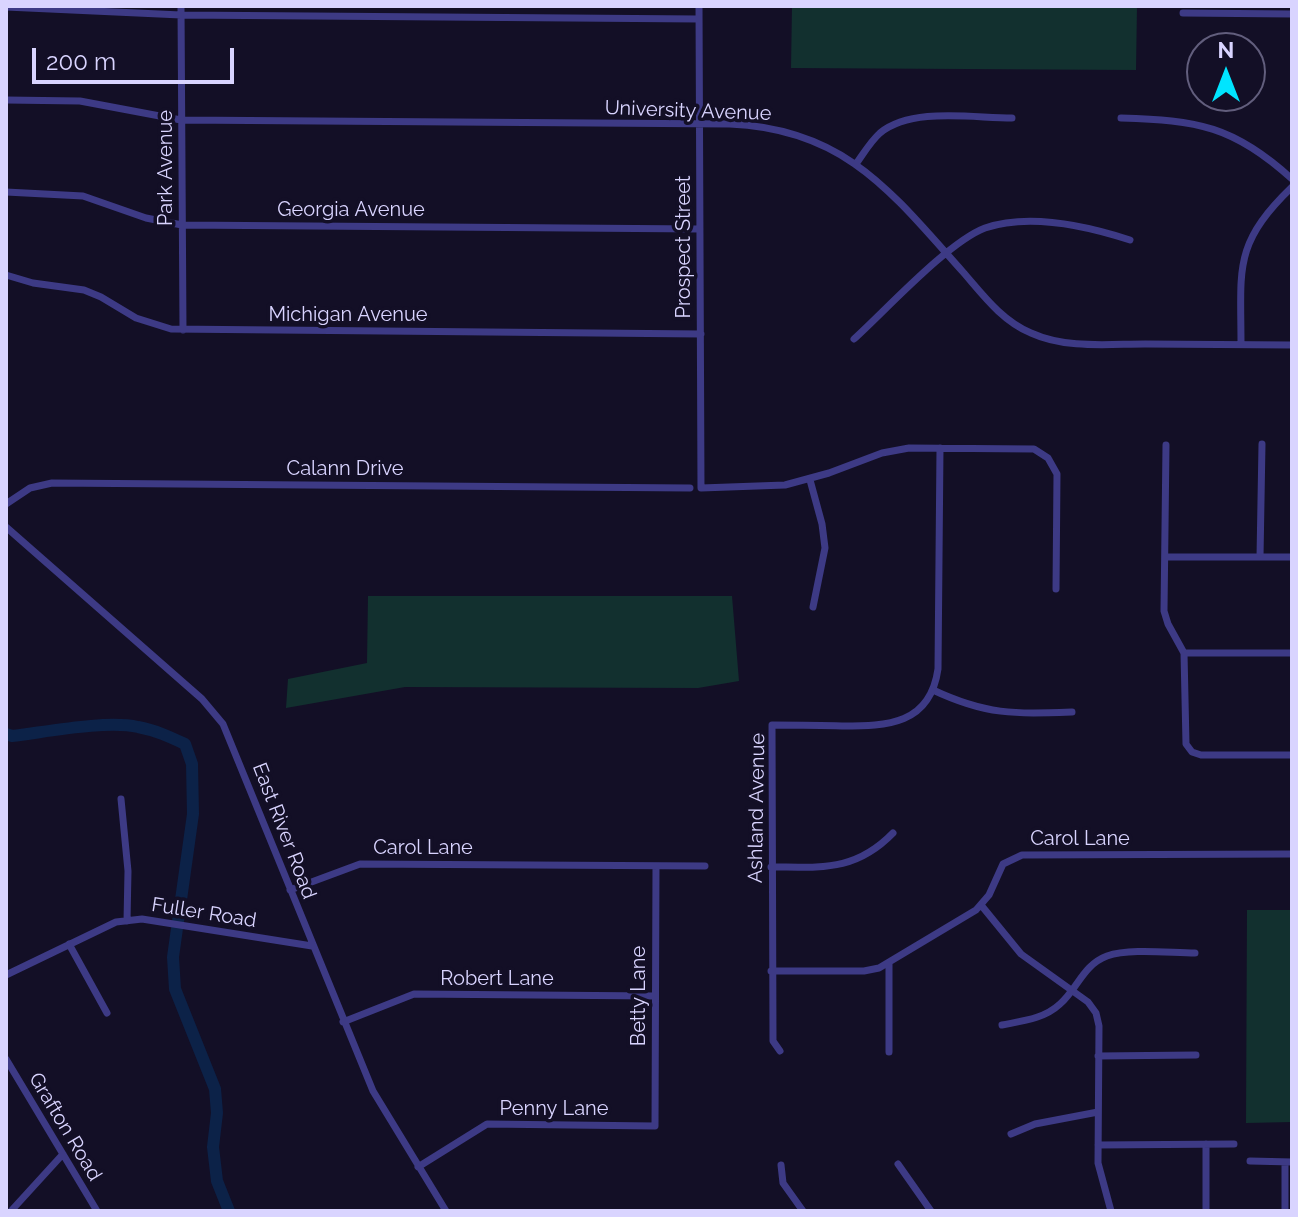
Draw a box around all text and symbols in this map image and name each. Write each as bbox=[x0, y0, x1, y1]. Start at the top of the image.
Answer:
scale bar bbox=[36, 32, 238, 82]
north arrow bbox=[1186, 32, 1266, 112]
text: N bbox=[1218, 37, 1234, 63]
text: 200 m bbox=[46, 47, 116, 76]
street label: University Avenue bbox=[604, 96, 772, 126]
street label: Park Avenue bbox=[154, 110, 178, 226]
street label: Prospect Street bbox=[672, 175, 696, 319]
street label: Georgia Avenue bbox=[277, 198, 425, 222]
street label: Michigan Avenue bbox=[268, 303, 428, 327]
street label: Calann Drive bbox=[286, 457, 404, 481]
street label: Ashland Avenue bbox=[744, 733, 770, 883]
street label: East River Road bbox=[247, 760, 321, 902]
street label: Carol Lane bbox=[1030, 827, 1130, 851]
street label: Carol Lane bbox=[373, 836, 473, 860]
street label: Fuller Road bbox=[150, 893, 258, 933]
street label: Betty Lane bbox=[627, 946, 651, 1046]
street label: Robert Lane bbox=[440, 967, 554, 991]
street label: Grafton Road bbox=[23, 1069, 107, 1185]
street label: Penny Lane bbox=[500, 1097, 608, 1121]

